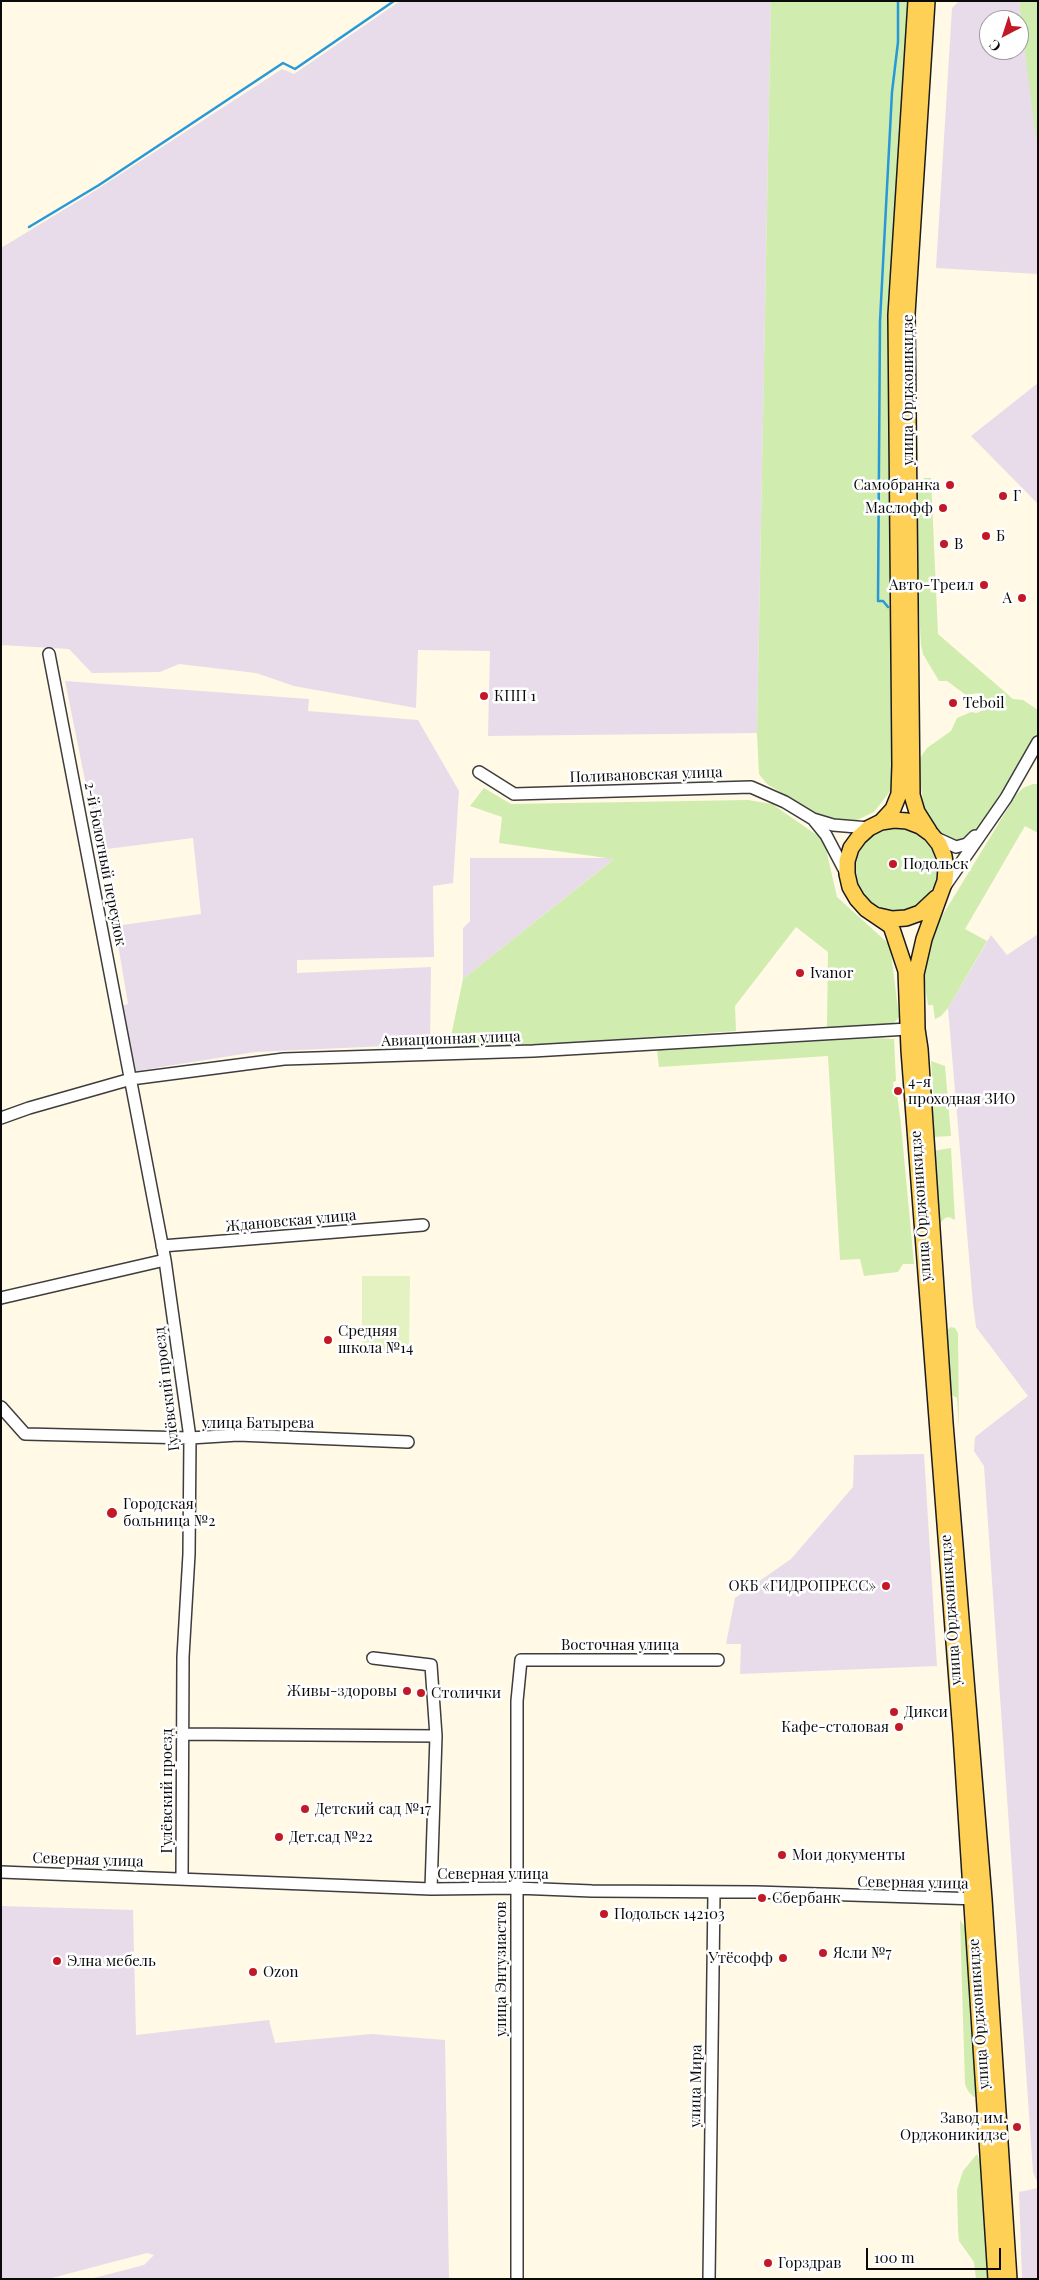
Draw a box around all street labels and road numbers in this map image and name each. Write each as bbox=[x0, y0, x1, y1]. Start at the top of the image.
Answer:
street label: улица Орджоникидзе bbox=[899, 314, 917, 466]
street label: Поливановская улица bbox=[569, 763, 723, 787]
street label: 2-й Болотный переулок bbox=[80, 780, 130, 948]
street label: Авиационная улица bbox=[381, 1028, 521, 1050]
street label: улица Орджоникидзе bbox=[907, 1130, 935, 1282]
street label: Ждановская улица bbox=[225, 1206, 357, 1236]
street label: Гулёвский проезд bbox=[150, 1326, 184, 1452]
street label: улица Батырева bbox=[202, 1414, 314, 1432]
street label: улица Орджоникидзе bbox=[937, 1534, 965, 1686]
street label: Восточная улица bbox=[561, 1636, 679, 1654]
street label: Гулёвский проезд bbox=[158, 1728, 176, 1854]
street label: Северная улица bbox=[32, 1849, 144, 1871]
street label: Северная улица bbox=[437, 1865, 549, 1883]
street label: Северная улица bbox=[857, 1873, 969, 1893]
street label: улица Энтузиастов bbox=[492, 1901, 510, 2037]
street label: улица Орджоникидзе bbox=[965, 1938, 993, 2090]
street label: улица Мира bbox=[686, 2044, 706, 2128]

